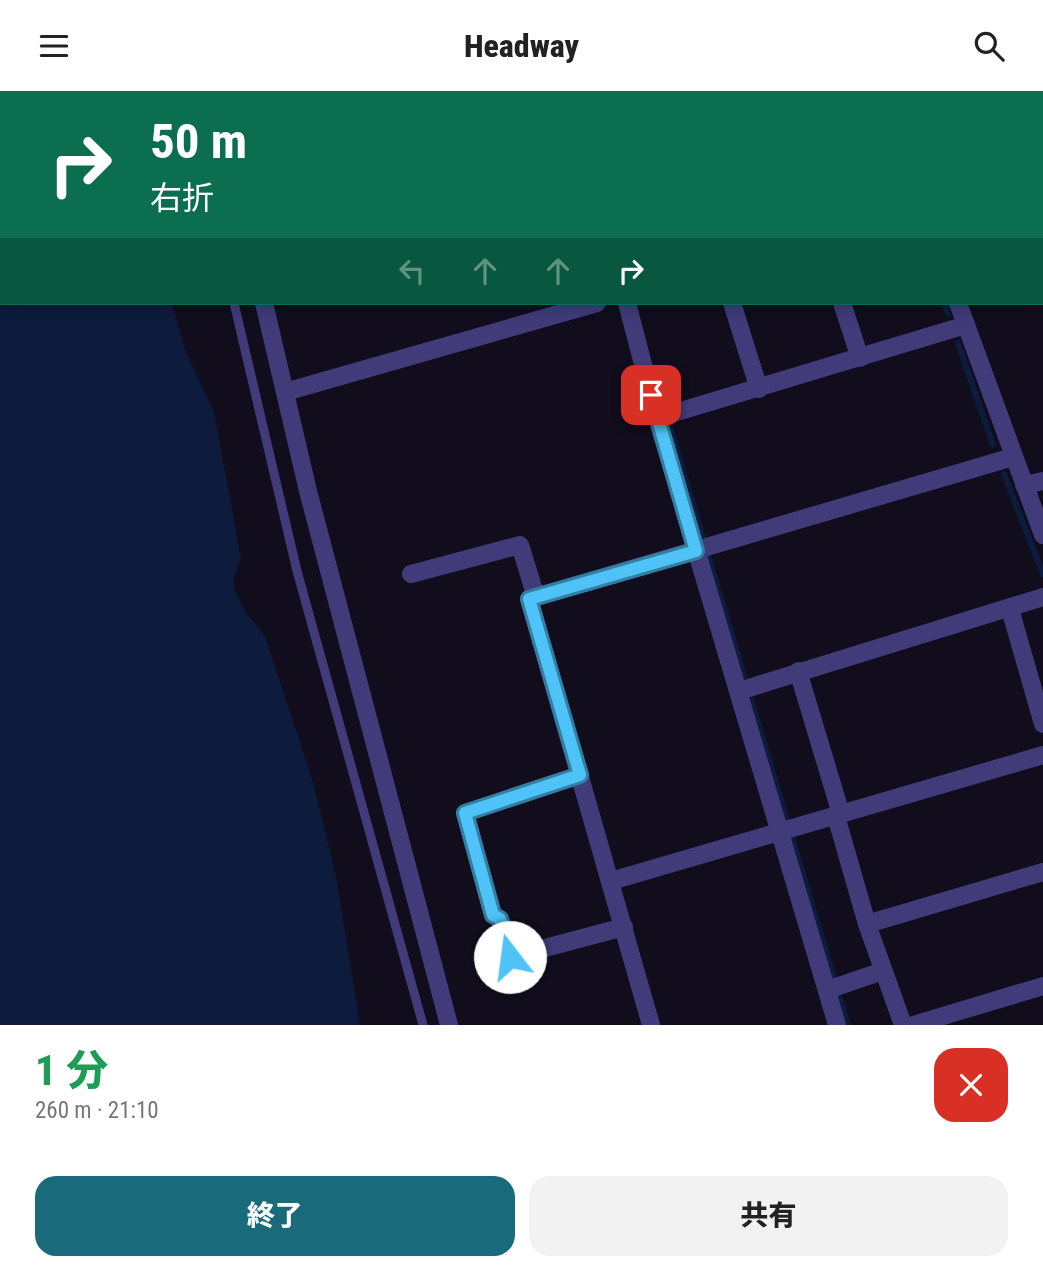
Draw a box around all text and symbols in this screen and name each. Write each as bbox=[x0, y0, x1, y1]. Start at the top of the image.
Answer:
icon: menu bbox=[35, 27, 73, 65]
text: Headway bbox=[464, 27, 579, 65]
icon: search bbox=[970, 27, 1008, 65]
text: 50 m bbox=[150, 113, 247, 170]
icon: right bbox=[35, 119, 126, 210]
text: 右折 bbox=[150, 179, 214, 217]
icon: left bbox=[393, 252, 431, 290]
icon: ahead bbox=[466, 252, 504, 290]
icon: ahead bbox=[539, 252, 577, 290]
icon: right bbox=[612, 252, 650, 290]
pin bbox=[621, 365, 681, 425]
icon: arrive bbox=[632, 376, 670, 414]
position arrow bbox=[473, 920, 547, 994]
text: 1 分 bbox=[35, 1046, 108, 1095]
button: close bbox=[934, 1048, 1008, 1122]
text: 260 m · 21:10 bbox=[35, 1097, 159, 1124]
button: 終了 bbox=[35, 1176, 515, 1256]
button: 共有 bbox=[529, 1176, 1008, 1256]

